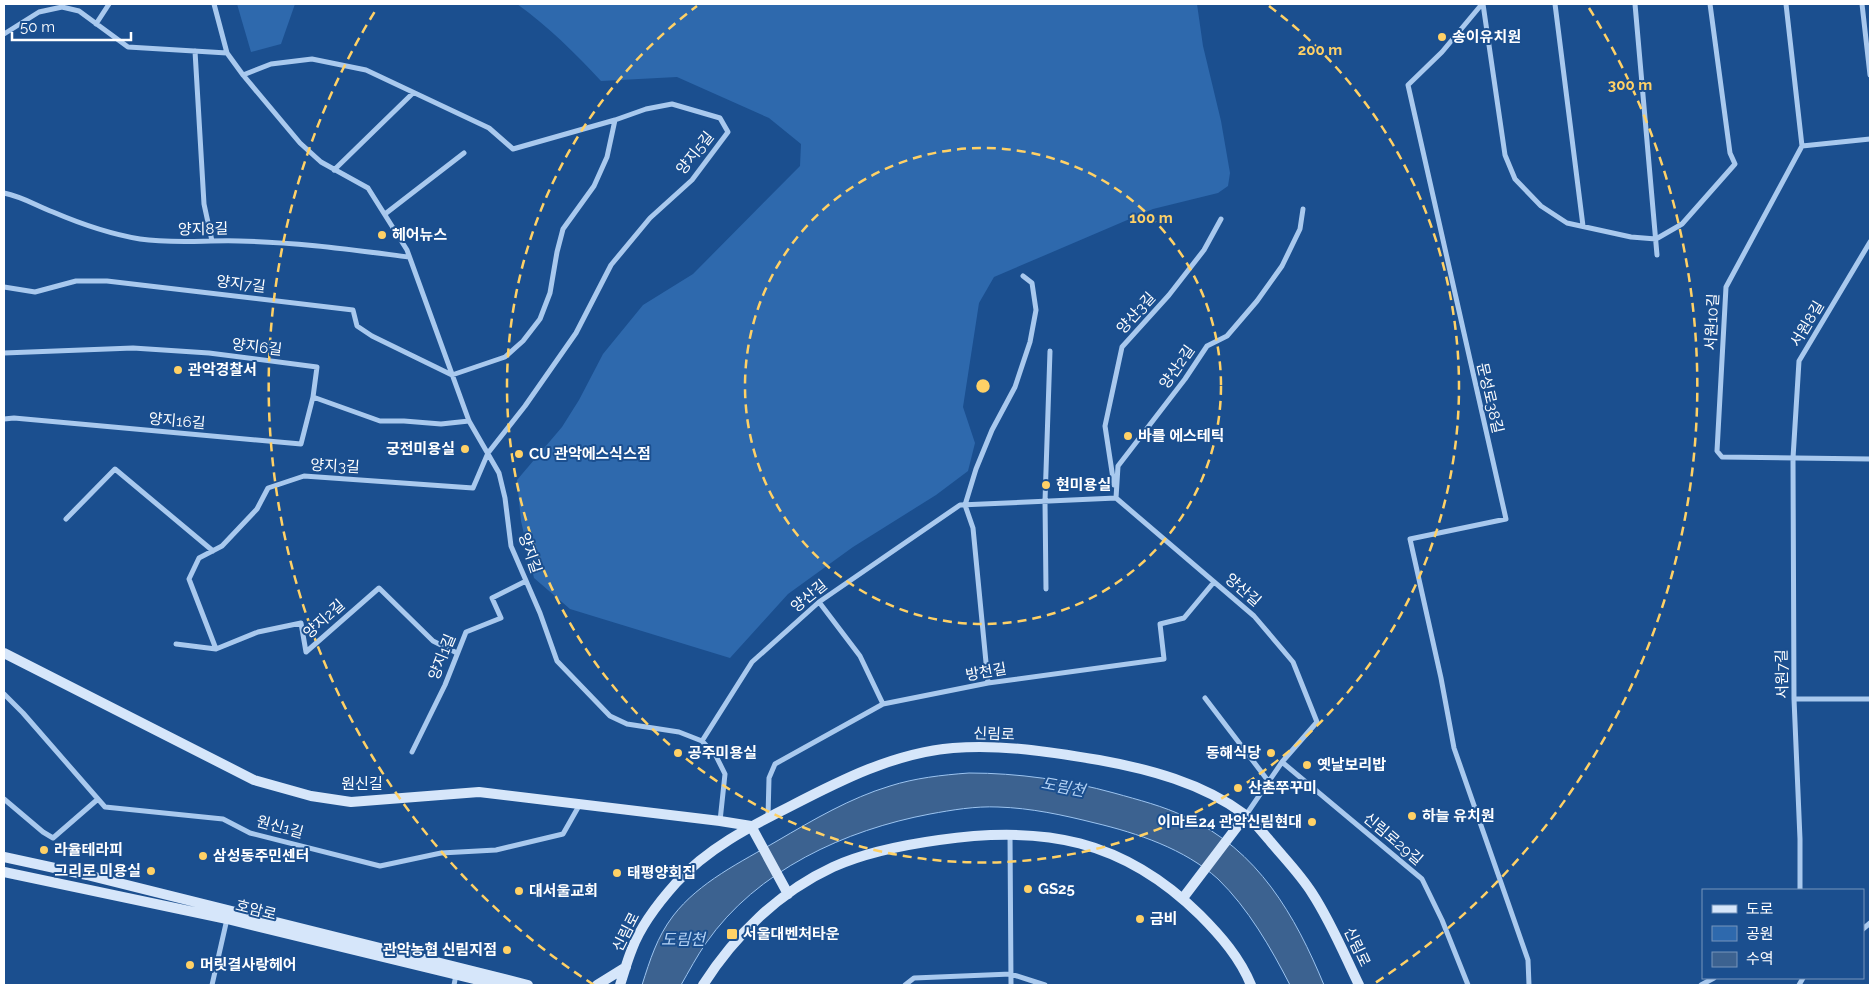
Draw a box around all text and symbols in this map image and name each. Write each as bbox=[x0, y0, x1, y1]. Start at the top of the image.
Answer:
scale bar bbox=[12, 10, 131, 42]
text: 50 m bbox=[20, 18, 55, 36]
place label: 송이유치원 bbox=[1452, 28, 1521, 46]
marker: 송이유치원 bbox=[1436, 31, 1448, 43]
text: 200 m bbox=[1298, 41, 1342, 59]
text: 300 m bbox=[1608, 76, 1652, 94]
street label: 양지5길 bbox=[672, 128, 718, 178]
text: 100 m bbox=[1129, 209, 1173, 227]
street label: 양지8길 bbox=[178, 220, 228, 238]
place label: 헤어뉴스 bbox=[392, 226, 447, 244]
marker: 헤어뉴스 bbox=[376, 229, 388, 241]
street label: 양지7길 bbox=[215, 272, 267, 296]
street label: 양산3길 bbox=[1113, 289, 1159, 337]
street label: 서원10길 bbox=[1702, 293, 1722, 351]
street label: 서원8길 bbox=[1786, 298, 1828, 350]
street label: 양지6길 bbox=[231, 335, 283, 359]
street label: 양산2길 bbox=[1156, 342, 1198, 392]
place label: 관악경찰서 bbox=[188, 361, 257, 379]
street label: 문성로38길 bbox=[1473, 361, 1507, 435]
marker: 관악경찰서 bbox=[172, 364, 184, 376]
centre of rings bbox=[974, 377, 992, 395]
street label: 양지16길 bbox=[148, 410, 206, 432]
place label: 바를 에스테틱 bbox=[1138, 427, 1224, 445]
marker: 바를 에스테틱 bbox=[1122, 430, 1134, 442]
place label: 궁전미용실 bbox=[386, 440, 455, 458]
marker: 궁전미용실 bbox=[459, 443, 471, 455]
place label: CU 관악에스식스점 bbox=[529, 445, 651, 463]
marker: CU 관악에스식스점 bbox=[513, 448, 525, 460]
street label: 양지3길 bbox=[310, 456, 360, 476]
place label: 현미용실 bbox=[1056, 476, 1111, 494]
marker: 현미용실 bbox=[1040, 479, 1052, 491]
street label: 양지길 bbox=[515, 530, 545, 576]
street label: 양산길 bbox=[1221, 570, 1265, 610]
street label: 양산길 bbox=[787, 576, 831, 616]
street label: 양지2길 bbox=[300, 596, 348, 642]
street label: 양지1길 bbox=[425, 631, 459, 683]
street label: 서원7길 bbox=[1773, 649, 1791, 699]
street label: 방천길 bbox=[964, 660, 1008, 684]
street label: 신림로 bbox=[973, 724, 1015, 744]
place label: 공주미용실 bbox=[688, 744, 757, 762]
place label: 동해식당 bbox=[1206, 744, 1261, 762]
marker: 공주미용실 bbox=[672, 747, 684, 759]
marker: 동해식당 bbox=[1265, 747, 1277, 759]
place label: 옛날보리밥 bbox=[1317, 756, 1386, 774]
marker: 옛날보리밥 bbox=[1301, 759, 1313, 771]
water label: 도림천 bbox=[1040, 773, 1089, 801]
street label: 원신길 bbox=[341, 775, 383, 793]
place label: 산촌쭈꾸미 bbox=[1248, 779, 1317, 797]
marker: 산촌쭈꾸미 bbox=[1232, 782, 1244, 794]
place label: 하늘 유치원 bbox=[1422, 807, 1495, 825]
street label: 신림로29길 bbox=[1360, 809, 1426, 869]
marker: 하늘 유치원 bbox=[1406, 810, 1418, 822]
street label: 원신1길 bbox=[255, 812, 305, 842]
place label: 이마트24 관악신림현대 bbox=[1157, 813, 1302, 831]
marker: 이마트24 관악신림현대 bbox=[1306, 816, 1318, 828]
place label: 라율테라피 bbox=[54, 841, 123, 859]
marker: 라율테라피 bbox=[38, 844, 50, 856]
place label: 삼성동주민센터 bbox=[213, 847, 310, 865]
marker: 삼성동주민센터 bbox=[197, 850, 209, 862]
place label: 그리로 미용실 bbox=[55, 862, 141, 880]
place label: 태평양회집 bbox=[627, 864, 696, 882]
marker: 그리로 미용실 bbox=[145, 865, 157, 877]
marker: 태평양회집 bbox=[611, 867, 623, 879]
place label: GS25 bbox=[1038, 880, 1075, 898]
place label: 대서울교회 bbox=[529, 882, 598, 900]
marker: GS25 bbox=[1022, 883, 1034, 895]
marker: 대서울교회 bbox=[513, 885, 525, 897]
legend bbox=[1702, 889, 1864, 979]
street label: 호암로 bbox=[234, 896, 278, 924]
text: 도로 bbox=[1746, 900, 1774, 918]
street label: 신림로 bbox=[609, 909, 643, 955]
place label: 금비 bbox=[1150, 910, 1178, 928]
marker: 금비 bbox=[1134, 913, 1146, 925]
street label: 신림로 bbox=[1340, 924, 1374, 970]
place label: 서울대벤처타운 bbox=[743, 925, 840, 943]
text: 공원 bbox=[1746, 925, 1774, 943]
marker: 서울대벤처타운 bbox=[725, 927, 739, 941]
water label: 도림천 bbox=[661, 930, 707, 949]
place label: 관악농협 신림지점 bbox=[383, 941, 497, 959]
marker: 관악농협 신림지점 bbox=[501, 944, 513, 956]
text: 수역 bbox=[1746, 950, 1774, 968]
place label: 머릿결사랑헤어 bbox=[200, 956, 297, 974]
marker: 머릿결사랑헤어 bbox=[184, 959, 196, 971]

